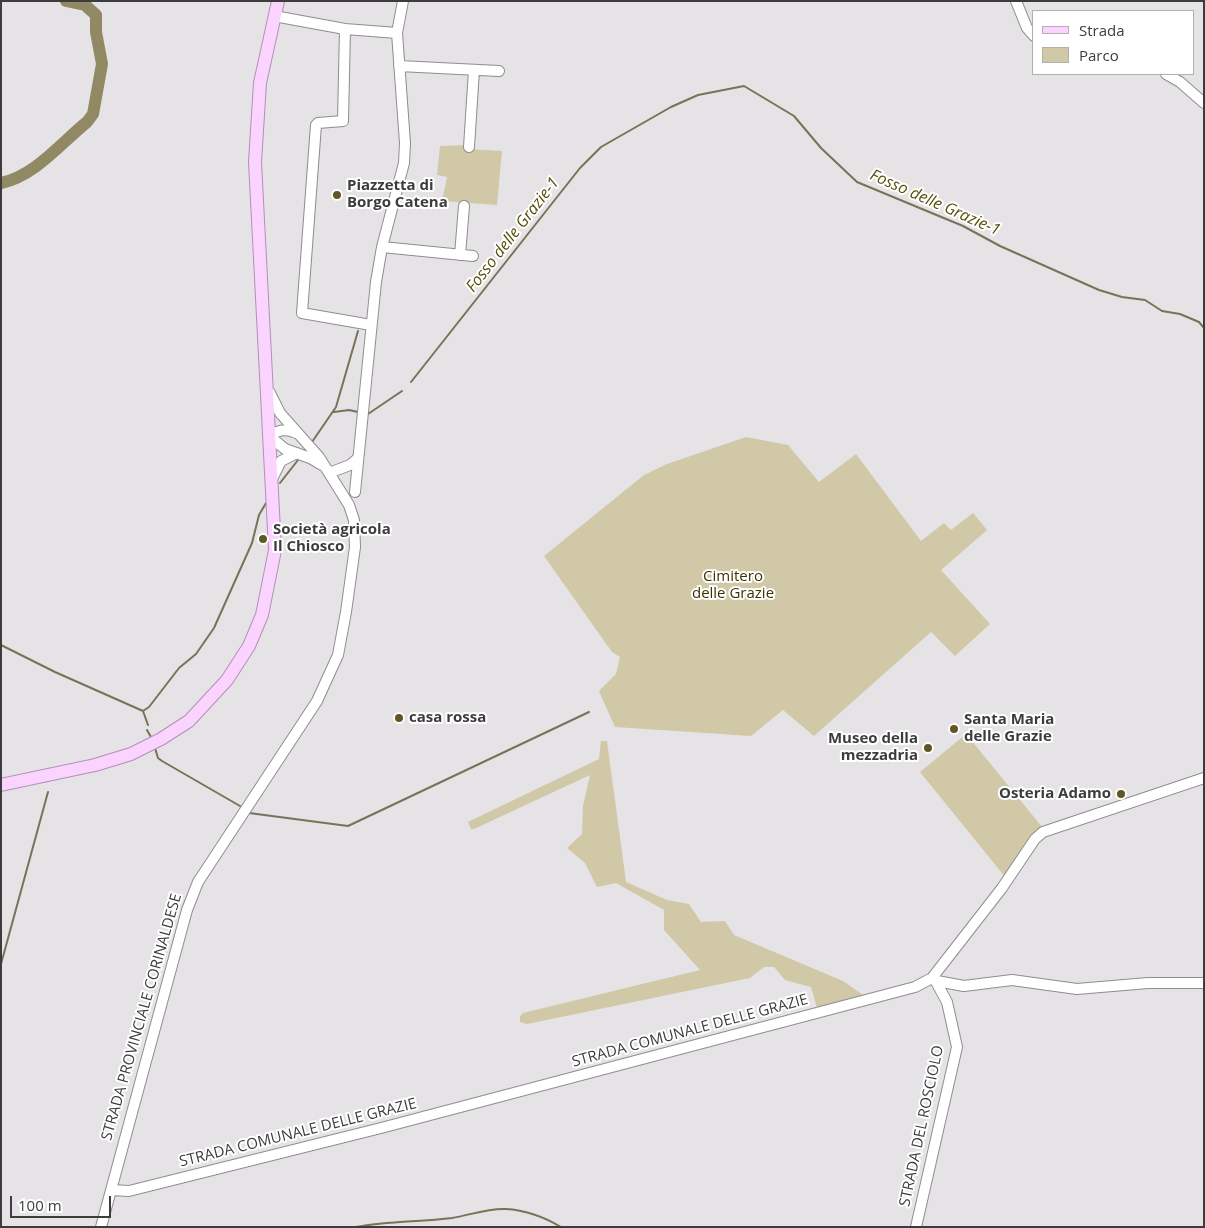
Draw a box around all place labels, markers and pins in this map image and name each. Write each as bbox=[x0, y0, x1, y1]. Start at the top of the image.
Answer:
place label: Piazzetta di Borgo Catena bbox=[347, 177, 448, 212]
marker: Piazzetta di Borgo Catena bbox=[331, 189, 343, 201]
place label: Società agricola Il Chiosco bbox=[273, 521, 391, 556]
marker: Società agricola Il Chiosco bbox=[257, 533, 269, 545]
place label: casa rossa bbox=[409, 709, 486, 727]
place label: Santa Maria delle Grazie bbox=[964, 711, 1054, 746]
marker: casa rossa bbox=[393, 712, 405, 724]
marker: Santa Maria delle Grazie bbox=[948, 723, 960, 735]
place label: Museo della mezzadria bbox=[828, 730, 918, 765]
marker: Museo della mezzadria bbox=[922, 742, 934, 754]
place label: Osteria Adamo bbox=[999, 785, 1111, 803]
marker: Osteria Adamo bbox=[1115, 788, 1127, 800]

